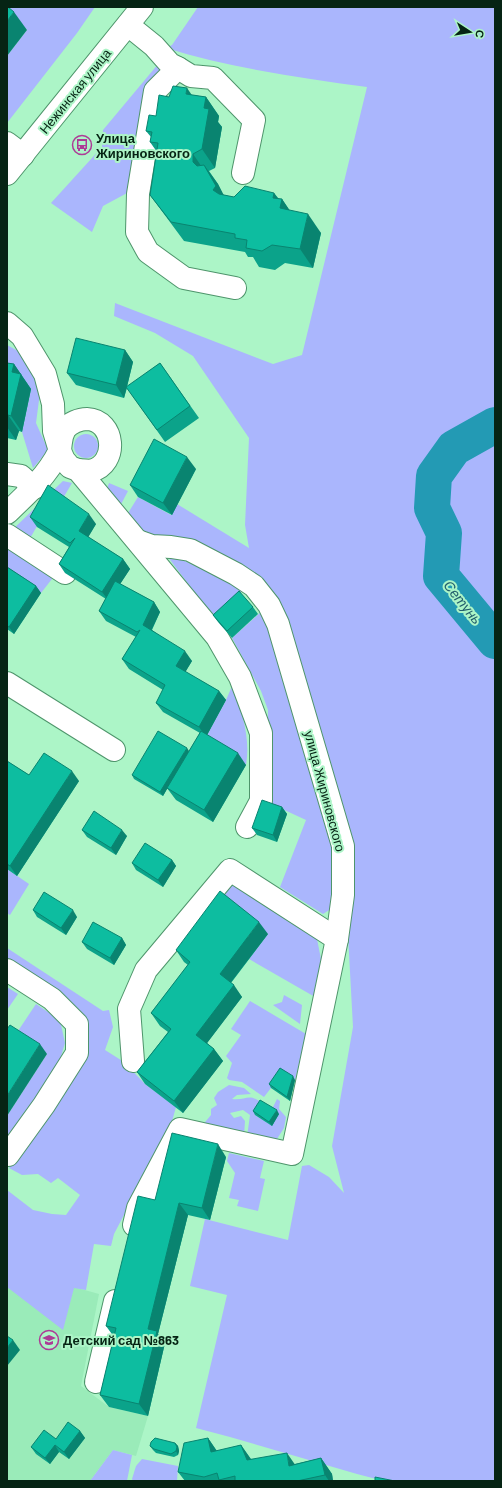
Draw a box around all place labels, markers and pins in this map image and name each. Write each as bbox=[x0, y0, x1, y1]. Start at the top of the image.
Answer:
place label: Улица Жириновского bbox=[95, 130, 190, 161]
bus stop icon: Улица Жириновского bbox=[71, 134, 93, 156]
school or university icon: Детский сад №863 bbox=[38, 1329, 60, 1351]
place label: Детский сад №863 bbox=[63, 1332, 179, 1348]

